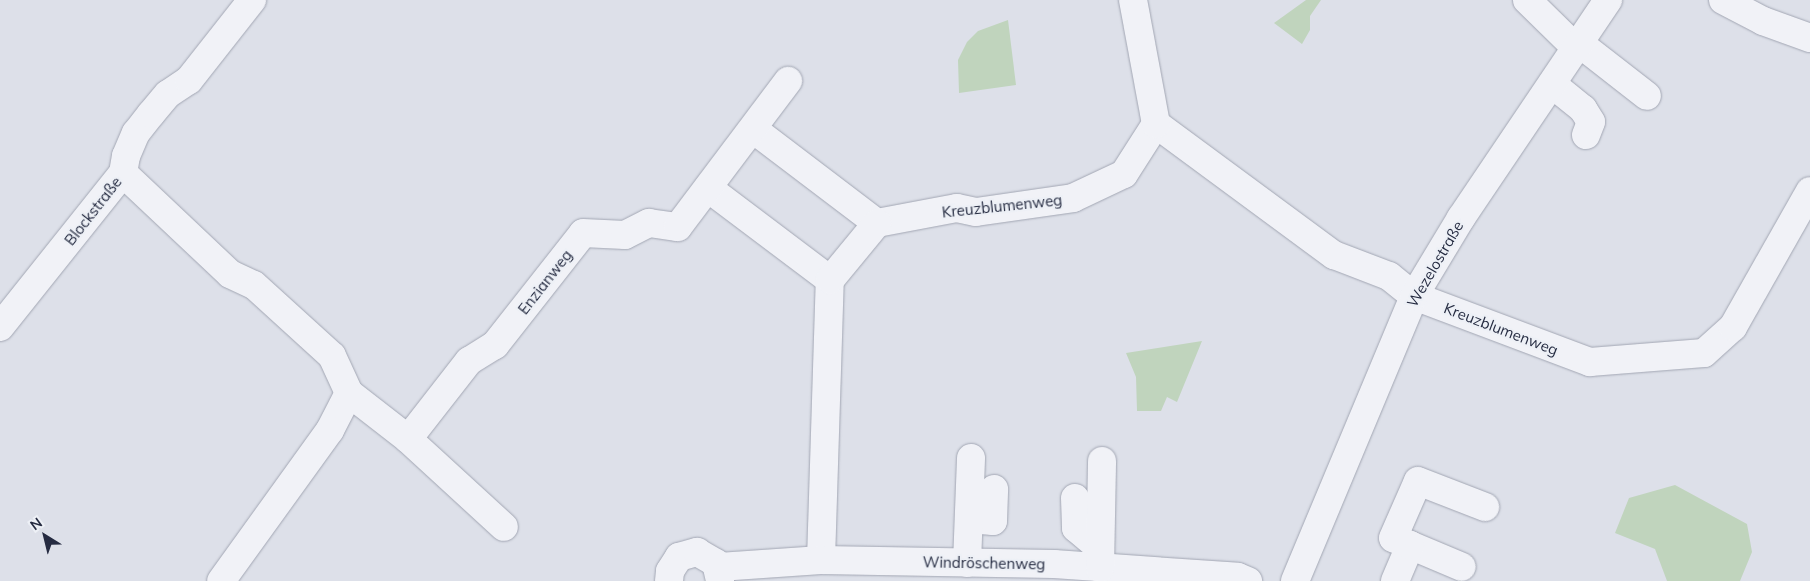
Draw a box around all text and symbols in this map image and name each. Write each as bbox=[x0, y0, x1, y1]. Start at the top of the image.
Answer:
street label: Blockstraße bbox=[61, 173, 125, 249]
street label: Kreuzblumenweg bbox=[941, 191, 1063, 221]
street label: Wezelostraße bbox=[1403, 218, 1467, 310]
street label: Enzianweg bbox=[514, 246, 576, 318]
street label: Kreuzblumenweg bbox=[1441, 299, 1561, 359]
north arrow bbox=[20, 511, 70, 561]
text: N bbox=[27, 513, 46, 534]
street label: Windröschenweg bbox=[923, 553, 1045, 573]

